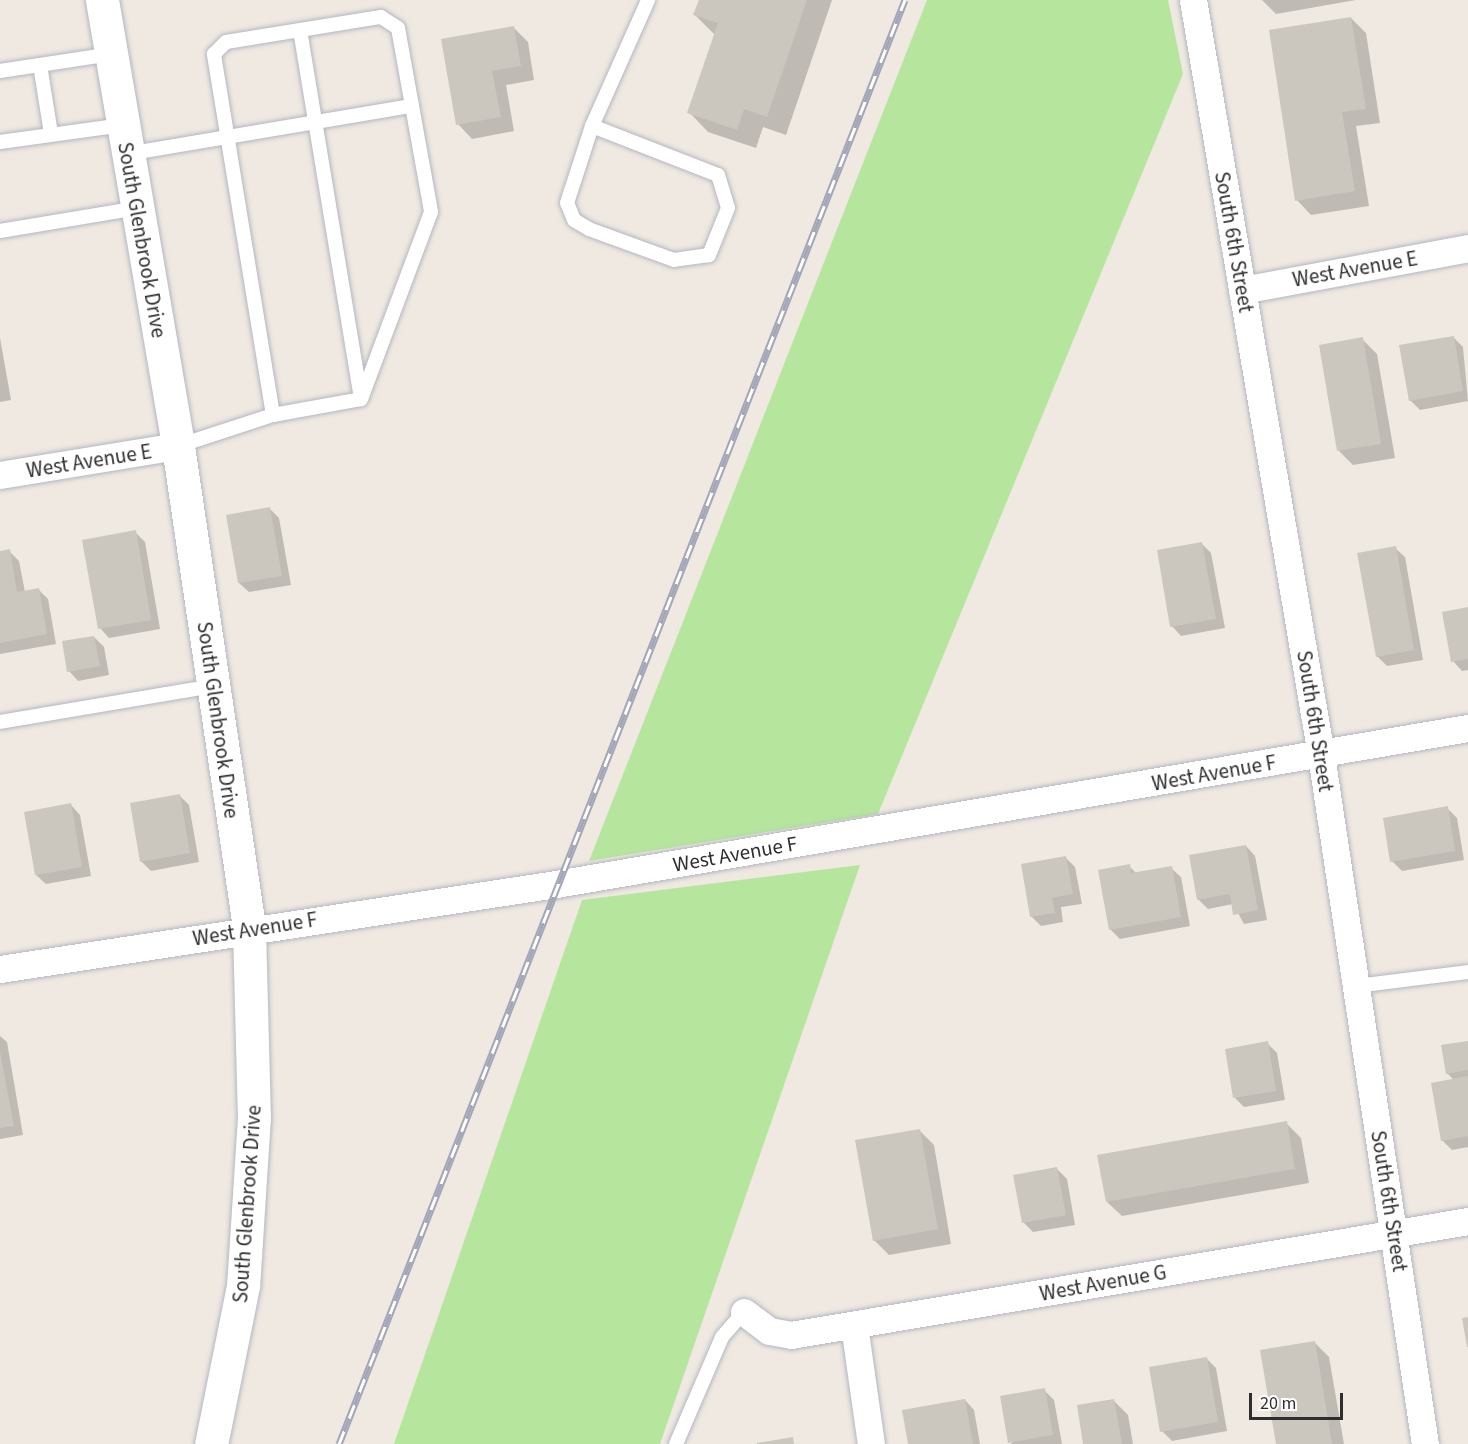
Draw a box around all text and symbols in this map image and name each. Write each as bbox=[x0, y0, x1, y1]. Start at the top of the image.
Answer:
street label: South Glenbrook Drive bbox=[112, 140, 172, 340]
street label: South 6th Street bbox=[1209, 170, 1259, 314]
street label: West Avenue E bbox=[1290, 246, 1420, 292]
street label: West Avenue E bbox=[25, 439, 153, 483]
street label: South Glenbrook Drive bbox=[192, 620, 244, 820]
street label: South 6th Street bbox=[1291, 649, 1339, 793]
street label: West Avenue F bbox=[1150, 750, 1278, 796]
street label: West Avenue F bbox=[671, 831, 799, 877]
street label: West Avenue F bbox=[191, 907, 319, 951]
street label: South Glenbrook Drive bbox=[228, 1104, 266, 1304]
street label: South 6th Street bbox=[1365, 1129, 1413, 1273]
street label: West Avenue G bbox=[1038, 1259, 1168, 1307]
scale bar bbox=[1252, 1381, 1346, 1419]
text: 20 m bbox=[1260, 1391, 1296, 1416]

